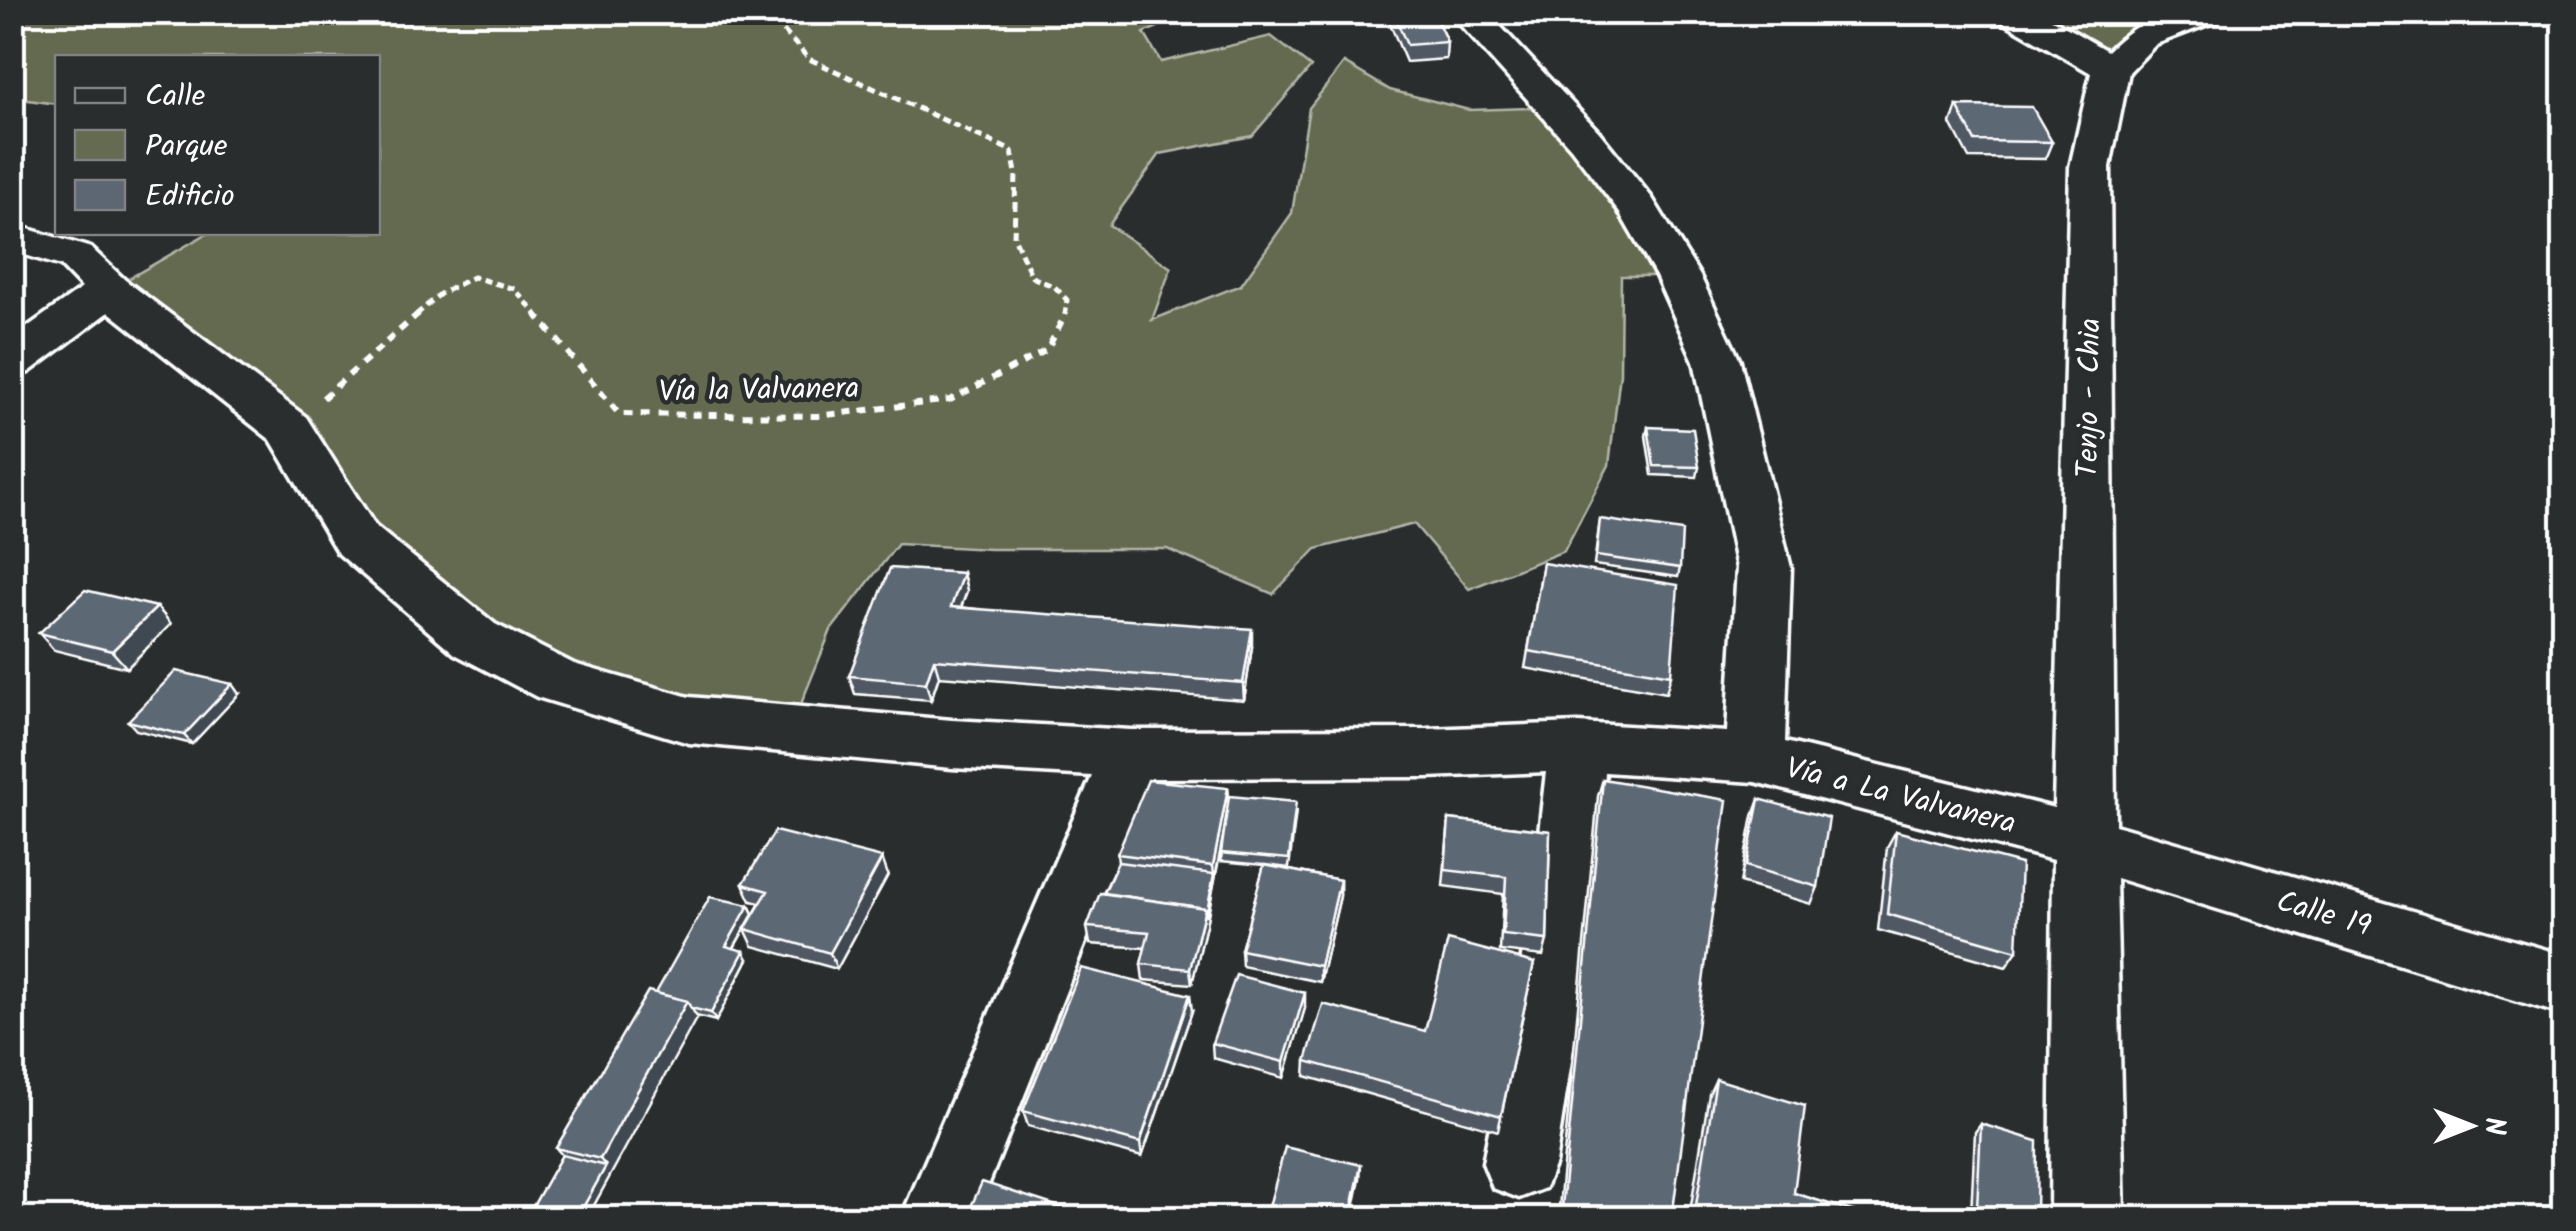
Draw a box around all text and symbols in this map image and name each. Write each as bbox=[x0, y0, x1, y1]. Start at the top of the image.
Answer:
legend bbox=[55, 55, 380, 235]
text: Calle bbox=[145, 73, 205, 121]
text: Parque bbox=[145, 123, 227, 171]
text: Edificio bbox=[145, 173, 235, 221]
street label: Tenjo - Chia bbox=[2065, 318, 2115, 478]
street label: Vía la Valvanera bbox=[659, 365, 860, 417]
street label: Vía a La Valvanera bbox=[1781, 745, 2021, 849]
street label: Calle 19 bbox=[2271, 879, 2377, 951]
north arrow bbox=[2421, 1076, 2521, 1176]
text: N bbox=[2471, 1117, 2516, 1135]

